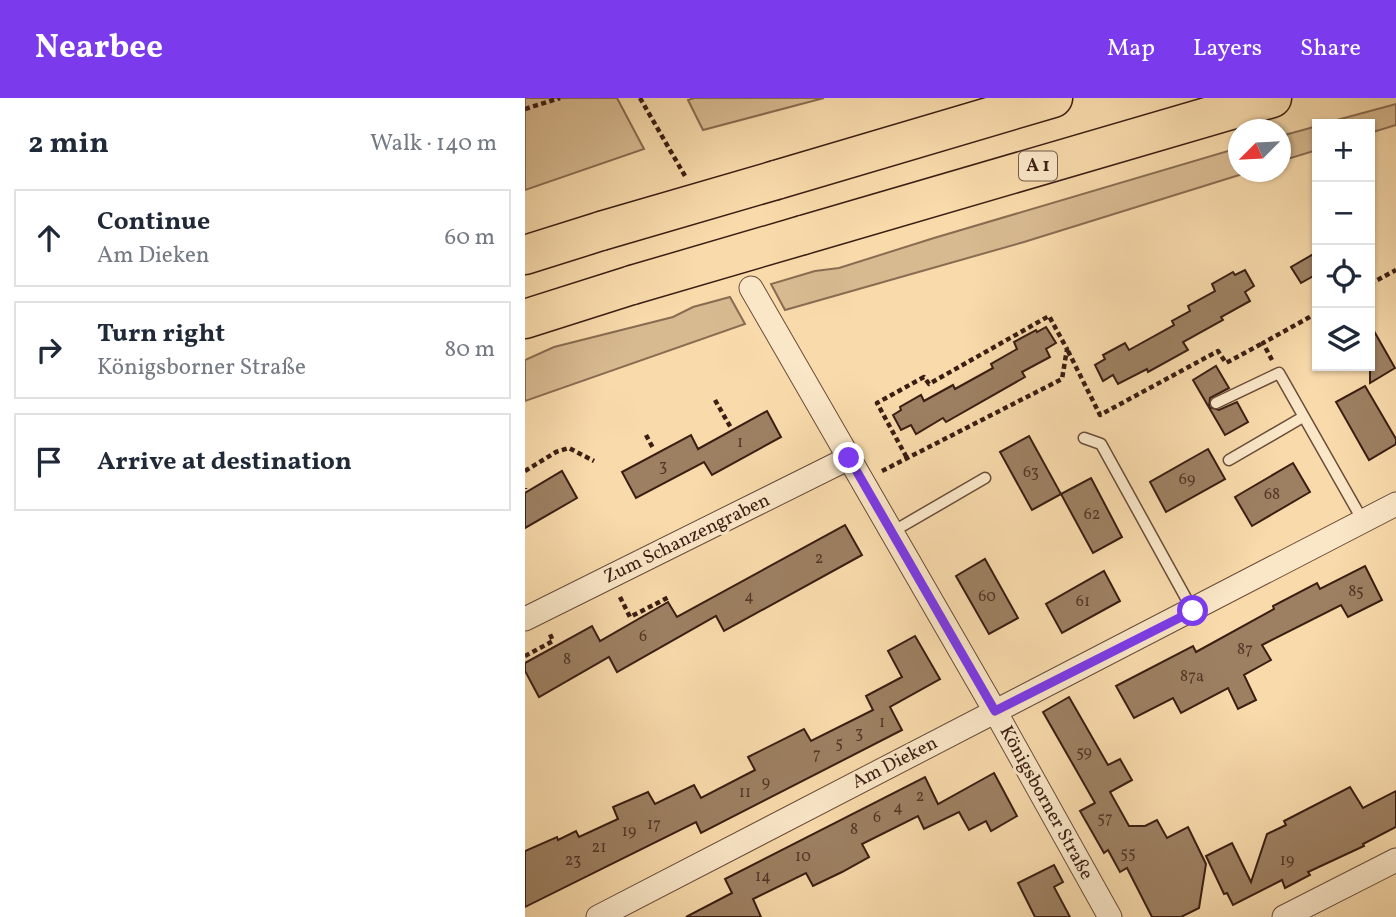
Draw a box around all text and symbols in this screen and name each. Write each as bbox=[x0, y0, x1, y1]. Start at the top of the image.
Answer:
text: Nearbee bbox=[35, 26, 163, 72]
text: Map bbox=[1107, 32, 1155, 66]
text: Layers bbox=[1193, 32, 1262, 66]
text: Share bbox=[1300, 32, 1361, 66]
north arrow bbox=[1228, 119, 1291, 182]
map controls bbox=[1312, 119, 1375, 371]
button: + bbox=[1312, 119, 1375, 182]
text: 2 min bbox=[28, 123, 109, 165]
text: Walk · 140 m bbox=[370, 128, 497, 160]
road number: A 1 bbox=[1019, 152, 1057, 180]
button: − bbox=[1312, 182, 1375, 245]
text: Continue bbox=[97, 204, 210, 240]
icon: ahead bbox=[30, 219, 68, 257]
text: 60 m bbox=[445, 222, 495, 254]
text: Am Dieken bbox=[97, 240, 210, 272]
button: locate bbox=[1312, 245, 1375, 308]
button: layers bbox=[1312, 308, 1375, 371]
text: Turn right bbox=[97, 316, 225, 352]
icon: right bbox=[30, 331, 68, 369]
text: 80 m bbox=[445, 334, 495, 366]
text: Königsborner Straße bbox=[97, 352, 306, 384]
house number: 1 bbox=[737, 432, 743, 454]
route end bbox=[833, 442, 864, 473]
icon: arrive bbox=[30, 443, 68, 481]
text: Arrive at destination bbox=[97, 444, 352, 480]
house number: 3 bbox=[659, 456, 667, 478]
house number: 63 bbox=[1023, 462, 1039, 484]
house number: 69 bbox=[1179, 469, 1195, 491]
house number: 68 bbox=[1264, 484, 1280, 506]
street label: Zum Schanzengraben bbox=[600, 487, 774, 591]
house number: 62 bbox=[1084, 504, 1100, 526]
house number: 2 bbox=[815, 548, 823, 570]
house number: 85 bbox=[1348, 581, 1364, 603]
house number: 4 bbox=[744, 586, 754, 608]
house number: 60 bbox=[978, 586, 996, 608]
house number: 61 bbox=[1076, 591, 1090, 613]
route start bbox=[1177, 595, 1208, 626]
house number: 6 bbox=[639, 626, 647, 648]
house number: 87 bbox=[1237, 639, 1253, 661]
house number: 8 bbox=[563, 649, 571, 671]
house number: 87a bbox=[1180, 666, 1204, 688]
house number: 1 bbox=[879, 712, 885, 734]
street label: Königsborner Straße bbox=[993, 721, 1099, 885]
house number: 3 bbox=[855, 723, 863, 745]
street label: Am Dieken bbox=[848, 730, 942, 796]
house number: 5 bbox=[835, 733, 843, 755]
house number: 59 bbox=[1076, 742, 1092, 764]
house number: 7 bbox=[813, 744, 821, 766]
house number: 9 bbox=[762, 772, 770, 794]
house number: 11 bbox=[739, 782, 751, 804]
house number: 2 bbox=[916, 786, 924, 808]
house number: 4 bbox=[893, 797, 903, 819]
house number: 6 bbox=[873, 807, 881, 829]
house number: 57 bbox=[1097, 808, 1113, 830]
house number: 17 bbox=[647, 814, 661, 836]
house number: 8 bbox=[850, 819, 858, 841]
house number: 19 bbox=[622, 821, 636, 843]
house number: 21 bbox=[592, 837, 606, 859]
house number: 55 bbox=[1120, 843, 1136, 865]
house number: 10 bbox=[795, 846, 811, 868]
house number: 23 bbox=[565, 850, 581, 872]
house number: 19 bbox=[1280, 850, 1294, 872]
house number: 14 bbox=[755, 866, 771, 888]

